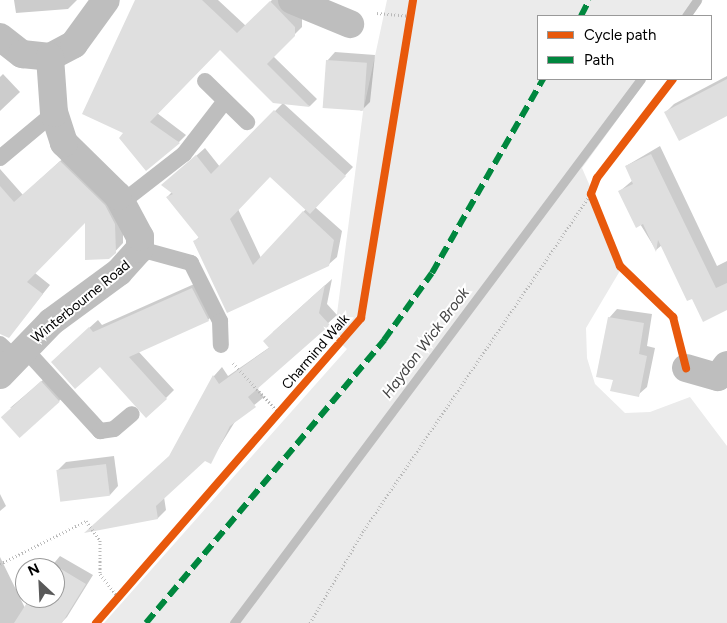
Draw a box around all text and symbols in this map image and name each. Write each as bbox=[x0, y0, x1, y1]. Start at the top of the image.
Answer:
legend bbox=[537, 15, 712, 80]
text: Cycle path bbox=[584, 26, 656, 44]
text: Path bbox=[584, 51, 614, 69]
street label: Winterbourne Road bbox=[28, 257, 134, 347]
water label: Haydon Wick Brook bbox=[379, 284, 473, 402]
street label: Charmind Walk bbox=[279, 311, 353, 393]
north arrow bbox=[15, 558, 65, 608]
text: N bbox=[25, 560, 42, 580]

